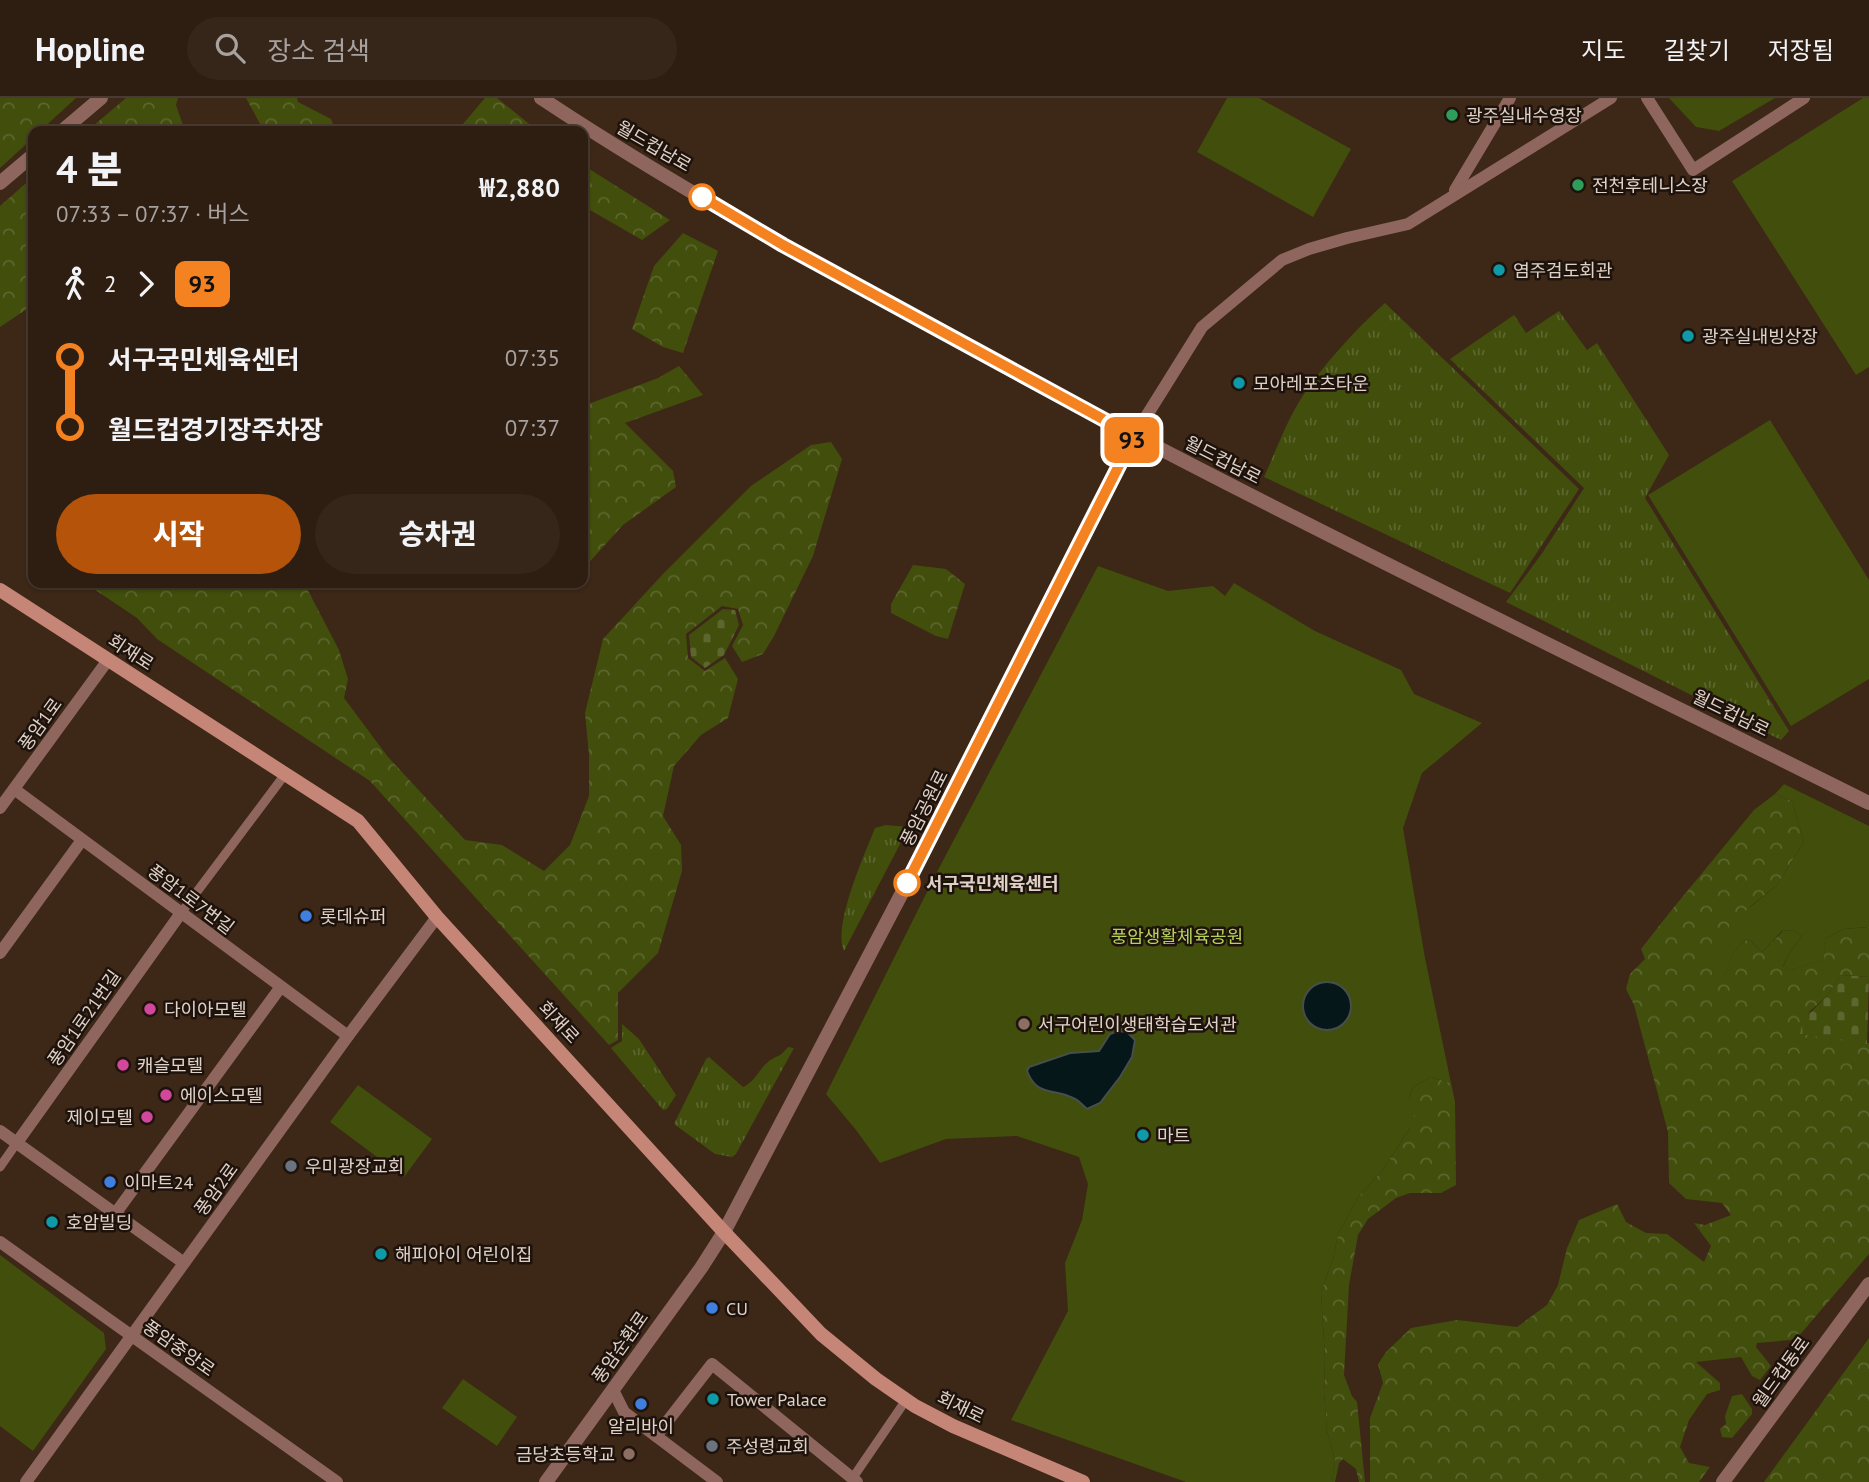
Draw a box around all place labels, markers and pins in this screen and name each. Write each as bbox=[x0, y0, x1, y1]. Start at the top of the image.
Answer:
place label: 광주실내수영장 bbox=[1466, 104, 1582, 127]
marker: 광주실내수영장 bbox=[1444, 107, 1460, 123]
place label: 전천후테니스장 bbox=[1592, 174, 1708, 197]
marker: 전천후테니스장 bbox=[1570, 177, 1586, 193]
unlabelled marker bbox=[689, 184, 715, 210]
place label: 염주검도회관 bbox=[1513, 259, 1613, 282]
marker: 염주검도회관 bbox=[1491, 262, 1507, 278]
place label: 광주실내빙상장 bbox=[1702, 325, 1818, 348]
marker: 광주실내빙상장 bbox=[1680, 328, 1696, 344]
place label: 모아레포츠타운 bbox=[1253, 372, 1369, 395]
marker: 모아레포츠타운 bbox=[1231, 375, 1247, 391]
marker: 서구국민체육센터 bbox=[894, 870, 920, 896]
place label: 서구국민체육센터 bbox=[926, 872, 1058, 895]
place label: 롯데슈퍼 bbox=[320, 905, 386, 928]
marker: 롯데슈퍼 bbox=[298, 908, 314, 924]
place label: 다이아모텔 bbox=[164, 998, 247, 1021]
marker: 다이아모텔 bbox=[142, 1001, 158, 1017]
place label: 서구어린이생태학습도서관 bbox=[1038, 1013, 1237, 1036]
marker: 서구어린이생태학습도서관 bbox=[1016, 1016, 1032, 1032]
place label: 캐슬모텔 bbox=[137, 1054, 203, 1077]
marker: 캐슬모텔 bbox=[115, 1057, 131, 1073]
place label: 에이스모텔 bbox=[180, 1084, 263, 1107]
marker: 에이스모텔 bbox=[158, 1087, 174, 1103]
place label: 제이모텔 bbox=[67, 1106, 133, 1129]
marker: 제이모텔 bbox=[139, 1109, 155, 1125]
place label: 마트 bbox=[1157, 1124, 1190, 1147]
marker: 마트 bbox=[1135, 1127, 1151, 1143]
place label: 우미광장교회 bbox=[305, 1155, 404, 1178]
marker: 우미광장교회 bbox=[283, 1158, 299, 1174]
place label: 이마트24 bbox=[124, 1171, 193, 1194]
marker: 이마트24 bbox=[102, 1174, 118, 1190]
place label: 호암빌딩 bbox=[66, 1211, 132, 1234]
marker: 호암빌딩 bbox=[44, 1214, 60, 1230]
place label: 해피아이 어린이집 bbox=[395, 1243, 532, 1266]
marker: 해피아이 어린이집 bbox=[373, 1246, 389, 1262]
place label: CU bbox=[726, 1297, 748, 1320]
marker: CU bbox=[704, 1300, 720, 1316]
place label: Tower Palace bbox=[727, 1388, 827, 1411]
marker: Tower Palace bbox=[705, 1391, 721, 1407]
marker: 알리바이 bbox=[633, 1396, 649, 1412]
place label: 알리바이 bbox=[608, 1415, 674, 1438]
place label: 주성령교회 bbox=[726, 1435, 809, 1458]
marker: 주성령교회 bbox=[704, 1438, 720, 1454]
place label: 금당초등학교 bbox=[516, 1443, 615, 1466]
marker: 금당초등학교 bbox=[621, 1446, 637, 1462]

